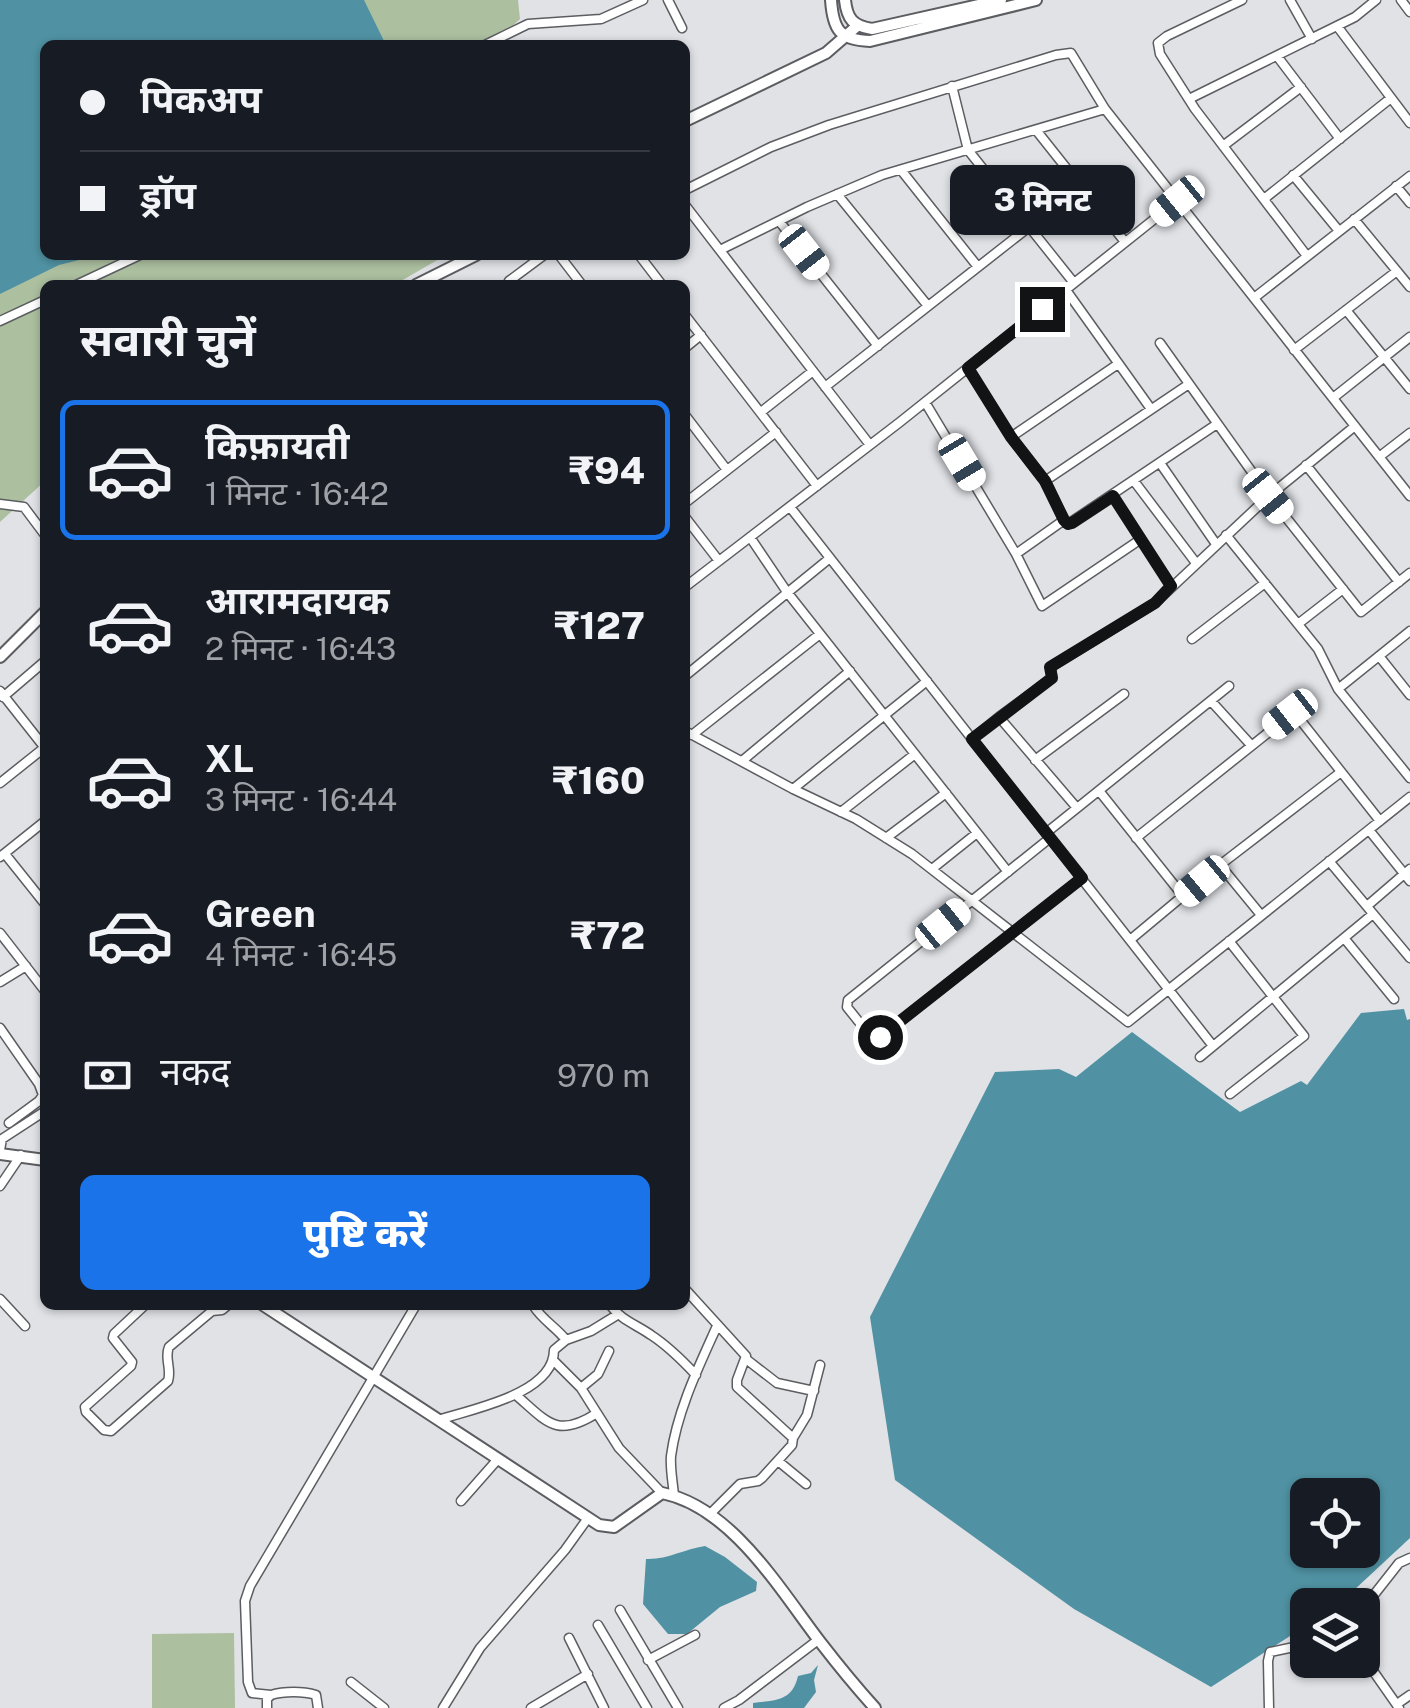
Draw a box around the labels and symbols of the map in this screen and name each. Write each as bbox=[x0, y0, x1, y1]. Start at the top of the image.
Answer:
callout: 3 मिनट bbox=[950, 164, 1134, 234]
car bbox=[1144, 170, 1210, 232]
car bbox=[774, 219, 834, 285]
route end bbox=[1020, 287, 1065, 332]
car bbox=[934, 429, 990, 495]
car bbox=[1237, 463, 1299, 529]
car bbox=[1257, 684, 1323, 744]
car bbox=[1169, 850, 1235, 912]
car bbox=[910, 893, 976, 955]
route start bbox=[858, 1015, 903, 1060]

